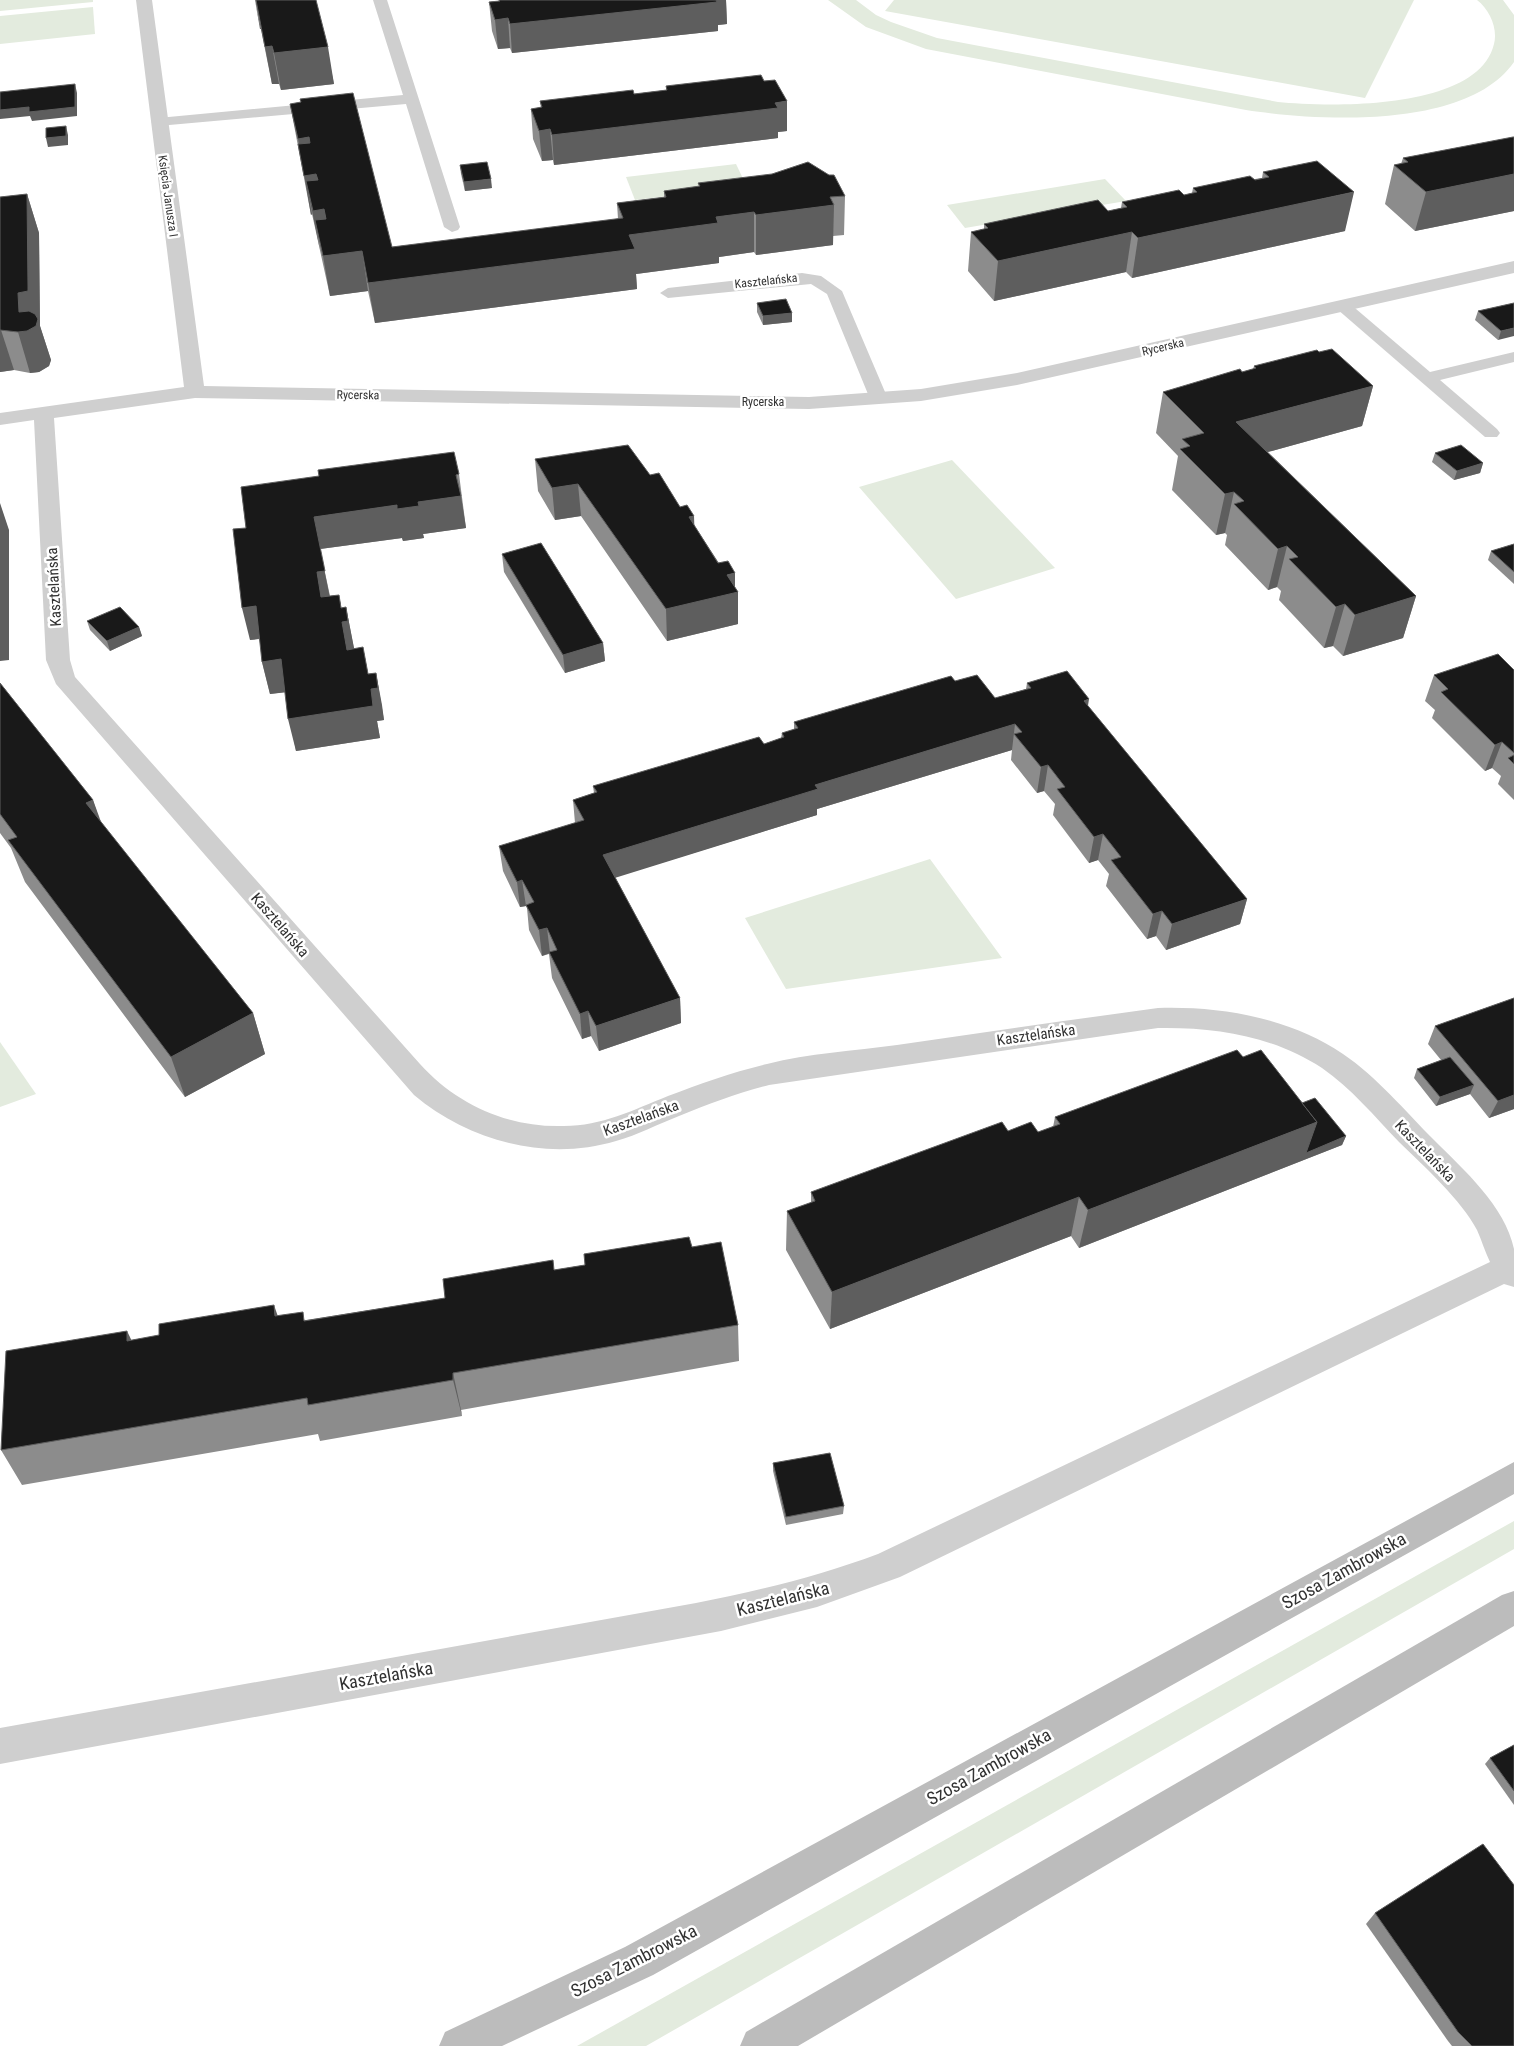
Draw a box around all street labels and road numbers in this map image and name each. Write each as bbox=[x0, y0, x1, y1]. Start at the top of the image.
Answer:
street label: Księcia Janusza I bbox=[155, 154, 181, 238]
street label: Kasztelańska bbox=[734, 271, 798, 291]
street label: Rycerska bbox=[1141, 335, 1186, 359]
street label: Rycerska bbox=[337, 388, 380, 402]
street label: Rycerska bbox=[742, 395, 785, 409]
street label: Kasztelańska bbox=[43, 547, 65, 627]
street label: Kasztelańska bbox=[247, 889, 313, 961]
street label: Kasztelańska bbox=[996, 1021, 1076, 1049]
street label: Kasztelańska bbox=[601, 1096, 681, 1140]
street label: Kasztelańska bbox=[1391, 1116, 1459, 1186]
street label: Szosa Zambrowska bbox=[1278, 1528, 1409, 1613]
street label: Kasztelańska bbox=[734, 1577, 831, 1620]
street label: Kasztelańska bbox=[337, 1657, 434, 1694]
street label: Szosa Zambrowska bbox=[923, 1724, 1054, 1809]
street label: Szosa Zambrowska bbox=[567, 1920, 700, 2001]

